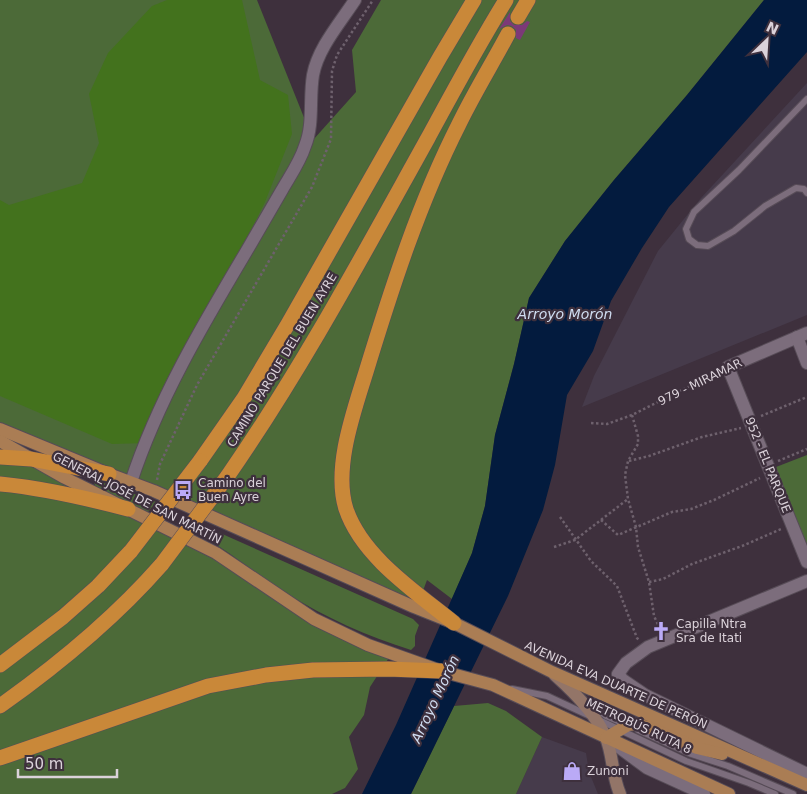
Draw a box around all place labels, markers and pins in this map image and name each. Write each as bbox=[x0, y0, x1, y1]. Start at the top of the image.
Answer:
place label: Camino del Buen Ayre bbox=[198, 476, 266, 504]
bus stop icon: Camino del Buen Ayre bbox=[172, 479, 194, 501]
place label: Capilla Ntra Sra de Itati bbox=[676, 617, 747, 645]
church icon: Capilla Ntra Sra de Itati bbox=[650, 620, 672, 642]
shop icon: Zunoni bbox=[561, 760, 583, 782]
place label: Zunoni bbox=[587, 764, 629, 778]

